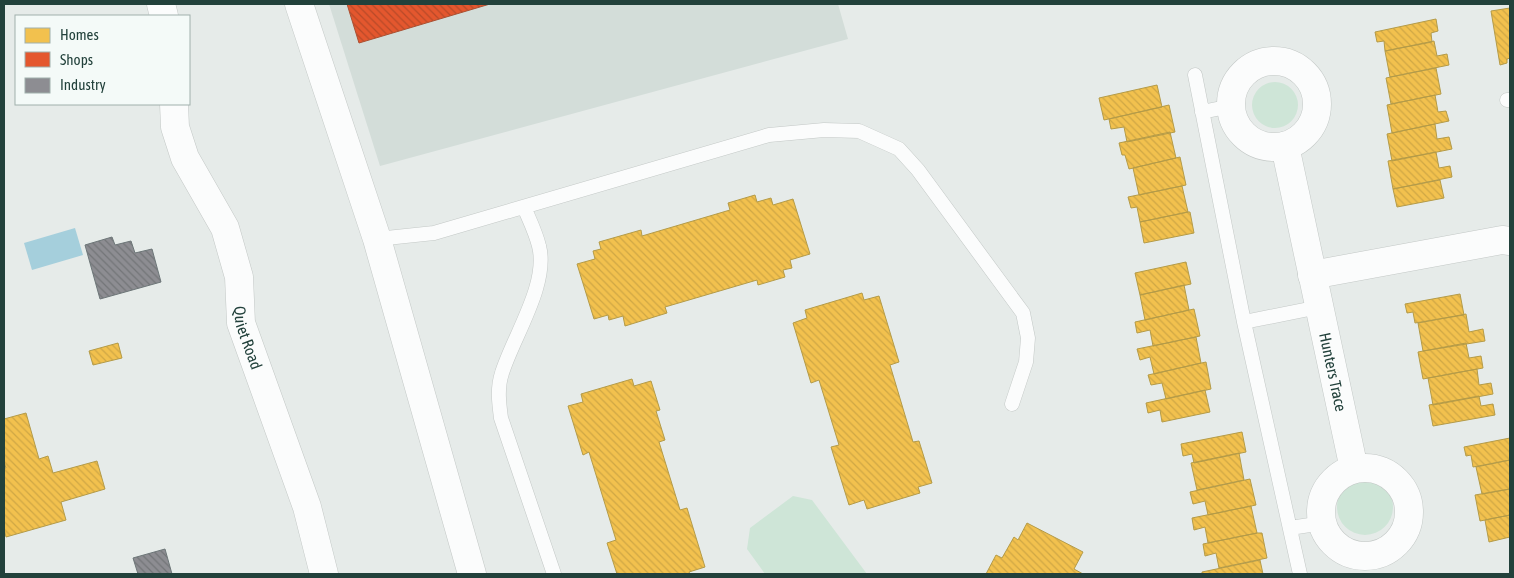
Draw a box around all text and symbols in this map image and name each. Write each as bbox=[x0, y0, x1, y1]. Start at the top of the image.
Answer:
legend bbox=[15, 15, 190, 105]
text: Homes bbox=[60, 26, 99, 43]
text: Shops bbox=[60, 51, 93, 68]
text: Industry bbox=[60, 76, 106, 93]
street label: Quiet Road bbox=[231, 306, 266, 372]
street label: Hunters Trace bbox=[1316, 331, 1350, 413]

